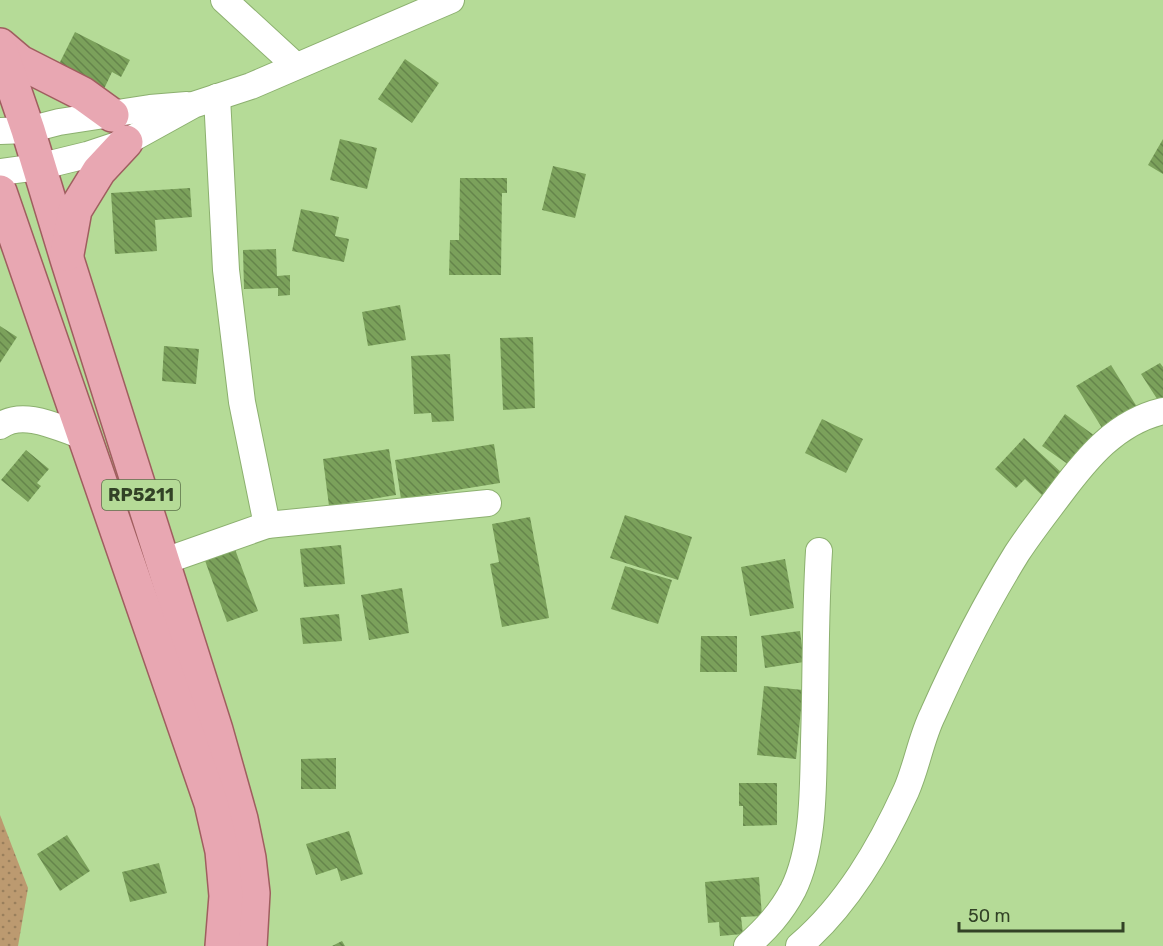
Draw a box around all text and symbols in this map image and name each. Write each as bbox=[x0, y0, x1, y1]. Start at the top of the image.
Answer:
road number: RP5211 bbox=[102, 480, 180, 510]
scale bar bbox=[959, 895, 1122, 933]
text: 50 m bbox=[968, 905, 1011, 927]

